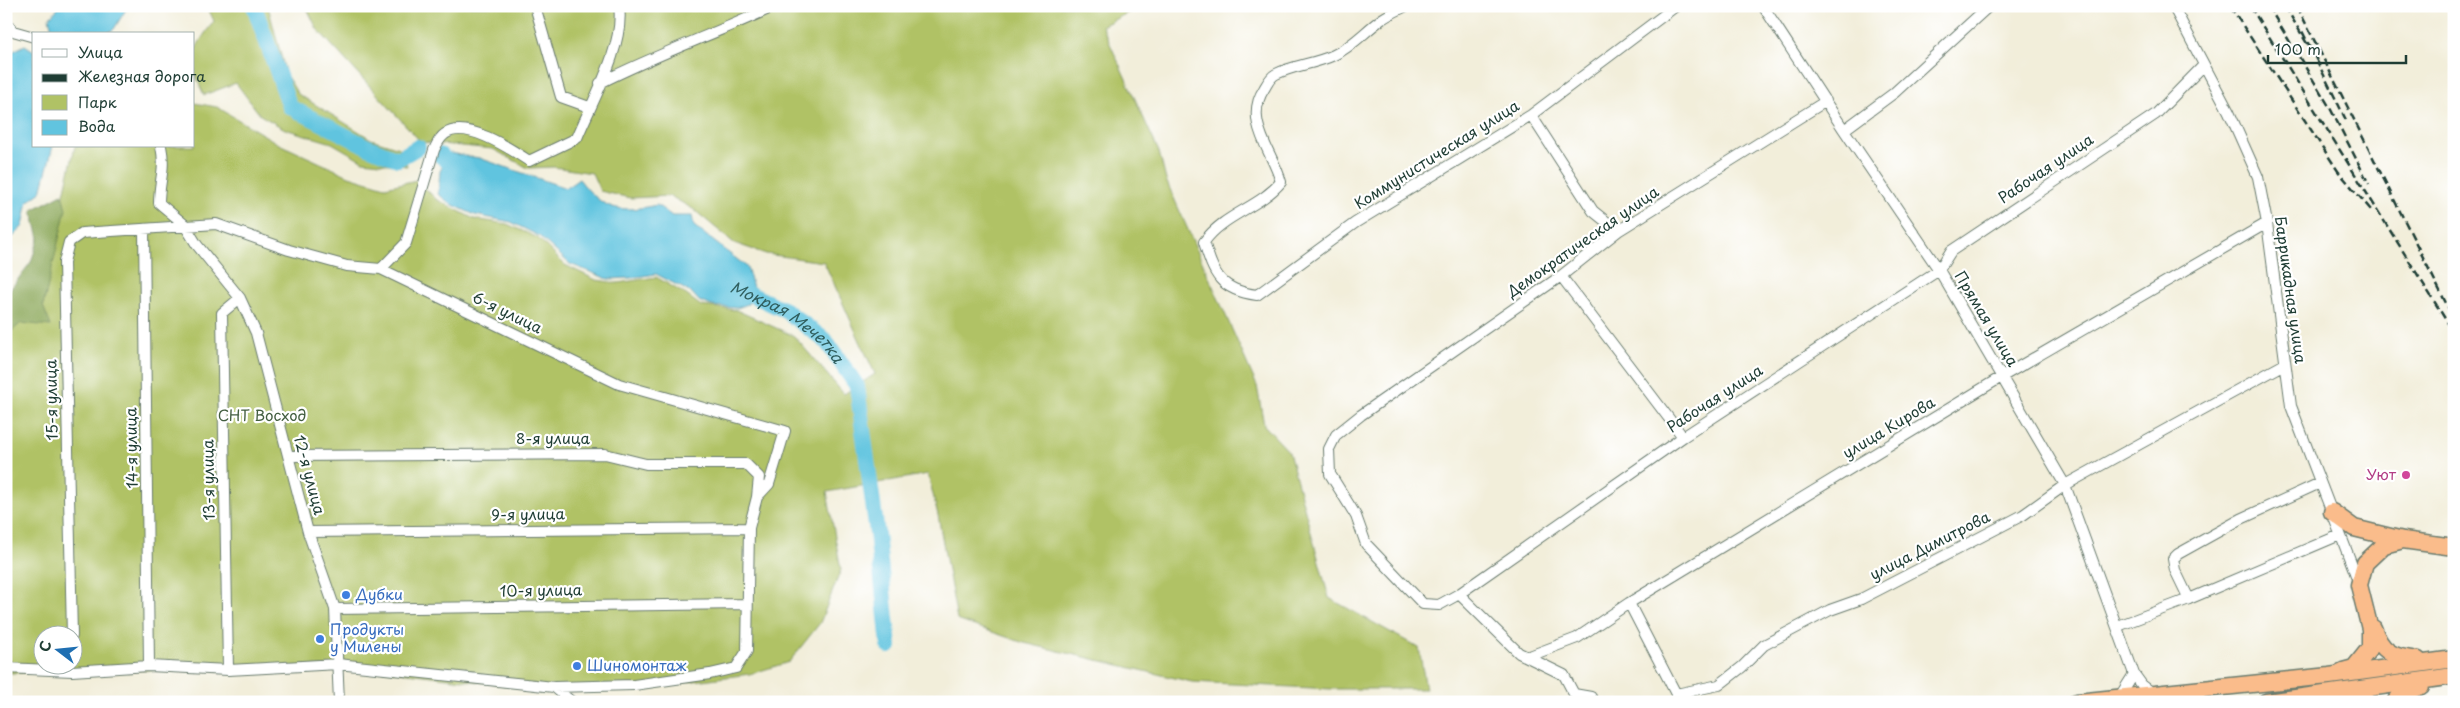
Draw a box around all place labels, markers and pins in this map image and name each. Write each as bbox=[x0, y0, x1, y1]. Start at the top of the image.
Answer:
place label: Уют bbox=[2366, 462, 2397, 485]
marker: Уют bbox=[2400, 469, 2412, 481]
place label: Дубки bbox=[355, 582, 403, 605]
marker: Дубки bbox=[340, 589, 352, 601]
place label: Продукты у Милены bbox=[330, 617, 404, 657]
marker: Продукты у Милены bbox=[314, 633, 326, 645]
place label: Шиномонтаж bbox=[587, 653, 686, 676]
marker: Шиномонтаж bbox=[571, 660, 583, 672]

